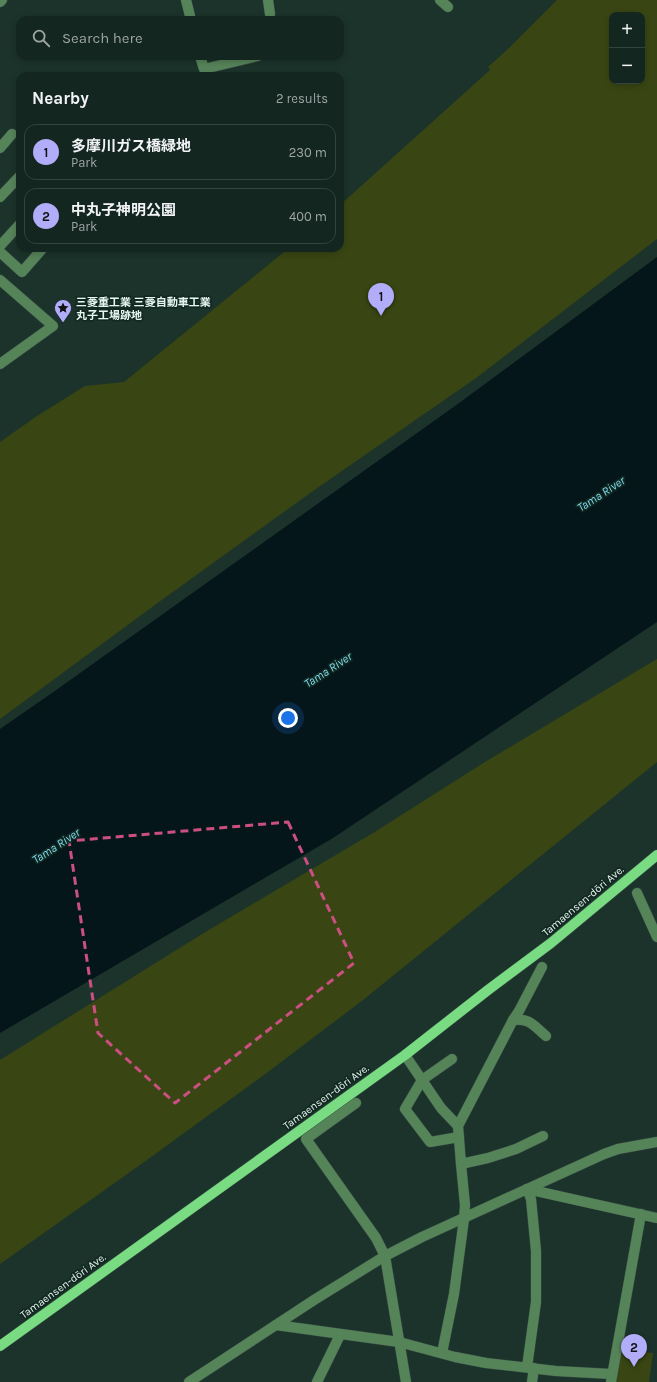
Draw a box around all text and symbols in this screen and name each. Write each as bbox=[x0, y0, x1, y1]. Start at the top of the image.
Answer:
map controls bbox=[609, 12, 645, 84]
button: + bbox=[609, 12, 645, 48]
search box bbox=[16, 16, 344, 60]
icon: search bbox=[30, 27, 52, 49]
text: Search here bbox=[62, 29, 143, 47]
button: − bbox=[609, 48, 645, 84]
text: Nearby bbox=[32, 88, 89, 108]
text: 2 results bbox=[276, 91, 328, 106]
text: 多摩川ガス橋緑地 bbox=[71, 137, 191, 155]
text: 1 bbox=[44, 145, 48, 160]
text: 230 m bbox=[289, 145, 327, 160]
text: Park bbox=[71, 155, 97, 170]
text: 中丸子神明公園 bbox=[71, 201, 176, 219]
text: 2 bbox=[42, 209, 50, 224]
text: 400 m bbox=[289, 209, 327, 224]
text: Park bbox=[71, 219, 97, 234]
pin: 1 bbox=[368, 283, 394, 316]
place label: 三菱重工業 三菱自動車工業 丸子工場跡地 bbox=[76, 296, 211, 322]
place icon: 三菱重工業 三菱自動車工業 丸子工場跡地 bbox=[53, 298, 73, 323]
water label: Tama River bbox=[574, 473, 628, 515]
water label: Tama River bbox=[301, 649, 355, 691]
your location bbox=[278, 708, 298, 728]
water label: Tama River bbox=[29, 825, 83, 867]
street label: Tamaensen-dōri Ave. bbox=[539, 863, 627, 939]
street label: Tamaensen-dōri Ave. bbox=[281, 1062, 371, 1132]
street label: Tamaensen-dōri Ave. bbox=[18, 1251, 108, 1321]
pin: 2 bbox=[621, 1334, 647, 1367]

